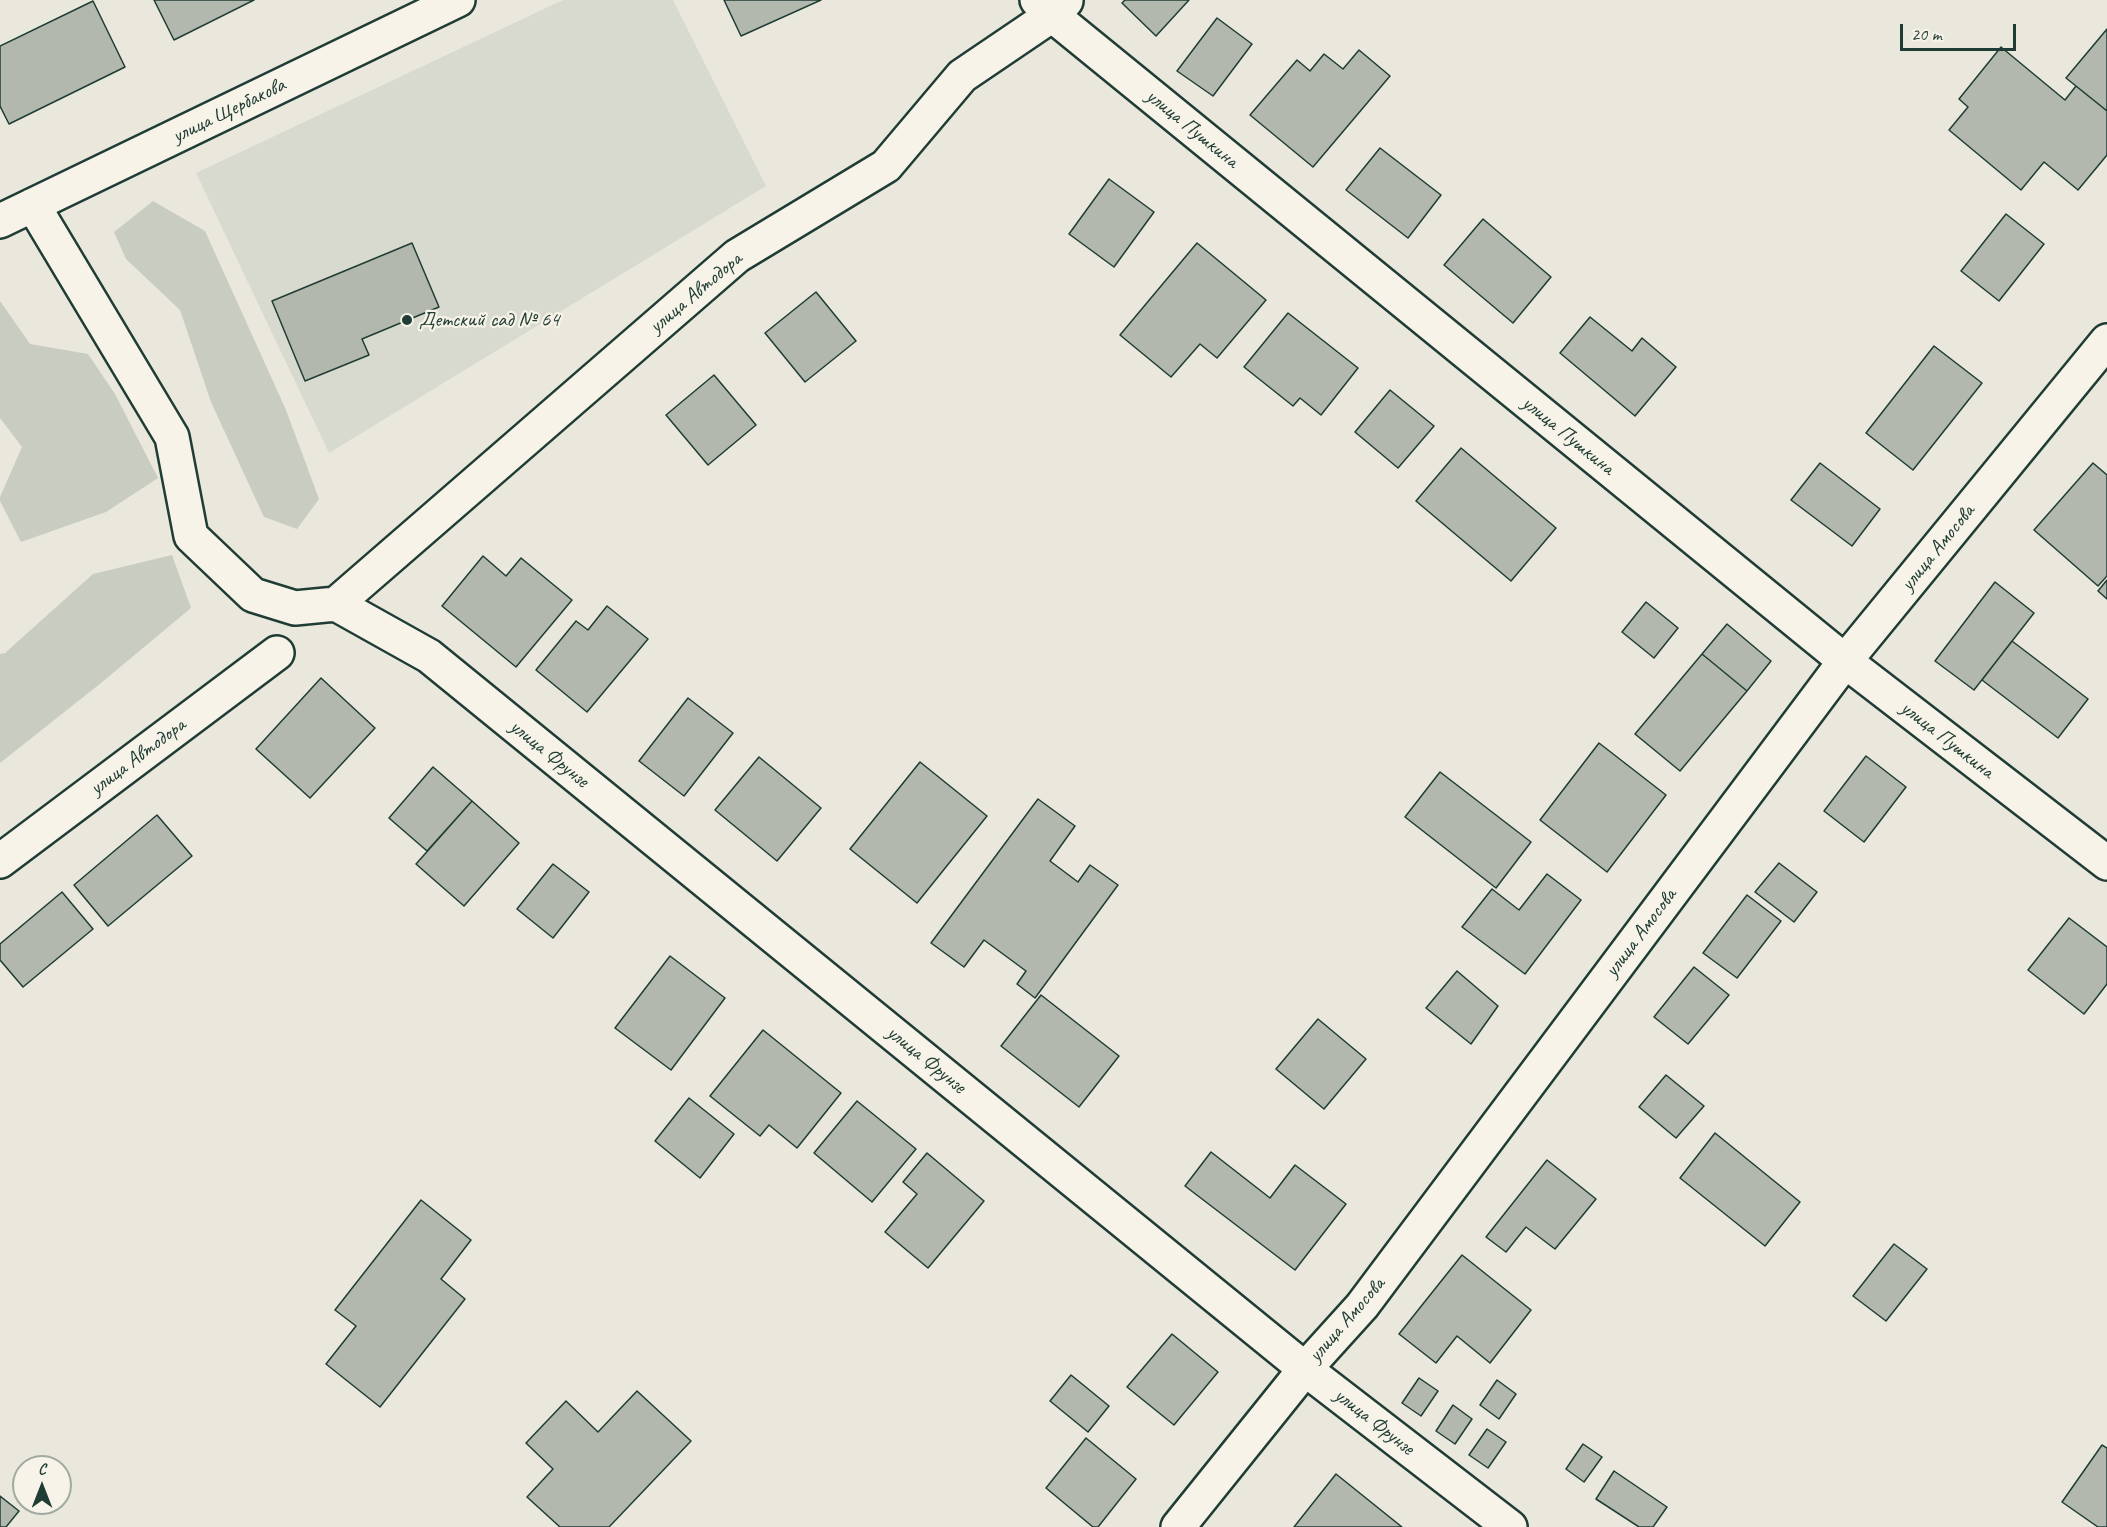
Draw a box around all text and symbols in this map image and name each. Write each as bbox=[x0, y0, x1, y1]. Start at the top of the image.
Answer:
scale bar bbox=[1903, 12, 2018, 50]
text: 20 m bbox=[1911, 23, 1942, 45]
street label: улица Щербакова bbox=[168, 73, 290, 149]
street label: улица Пушкина bbox=[1141, 84, 1243, 174]
street label: улица Автодора bbox=[644, 247, 748, 339]
place label: Детский сад № 64 bbox=[419, 307, 560, 333]
marker: Детский сад № 64 bbox=[400, 313, 414, 327]
street label: улица Пушкина bbox=[1517, 391, 1619, 481]
street label: улица Амосова bbox=[1895, 500, 1981, 596]
street label: улица Пушкина bbox=[1895, 696, 1999, 784]
street label: улица Автодора bbox=[85, 713, 191, 801]
street label: улица Фрунзе bbox=[504, 714, 594, 794]
street label: улица Амосова bbox=[1600, 884, 1682, 982]
street label: улица Фрунзе bbox=[881, 1020, 971, 1100]
street label: улица Амосова bbox=[1303, 1272, 1391, 1368]
street label: улица Фрунзе bbox=[1329, 1383, 1419, 1461]
north arrow bbox=[12, 1455, 72, 1515]
text: С bbox=[38, 1459, 46, 1479]

